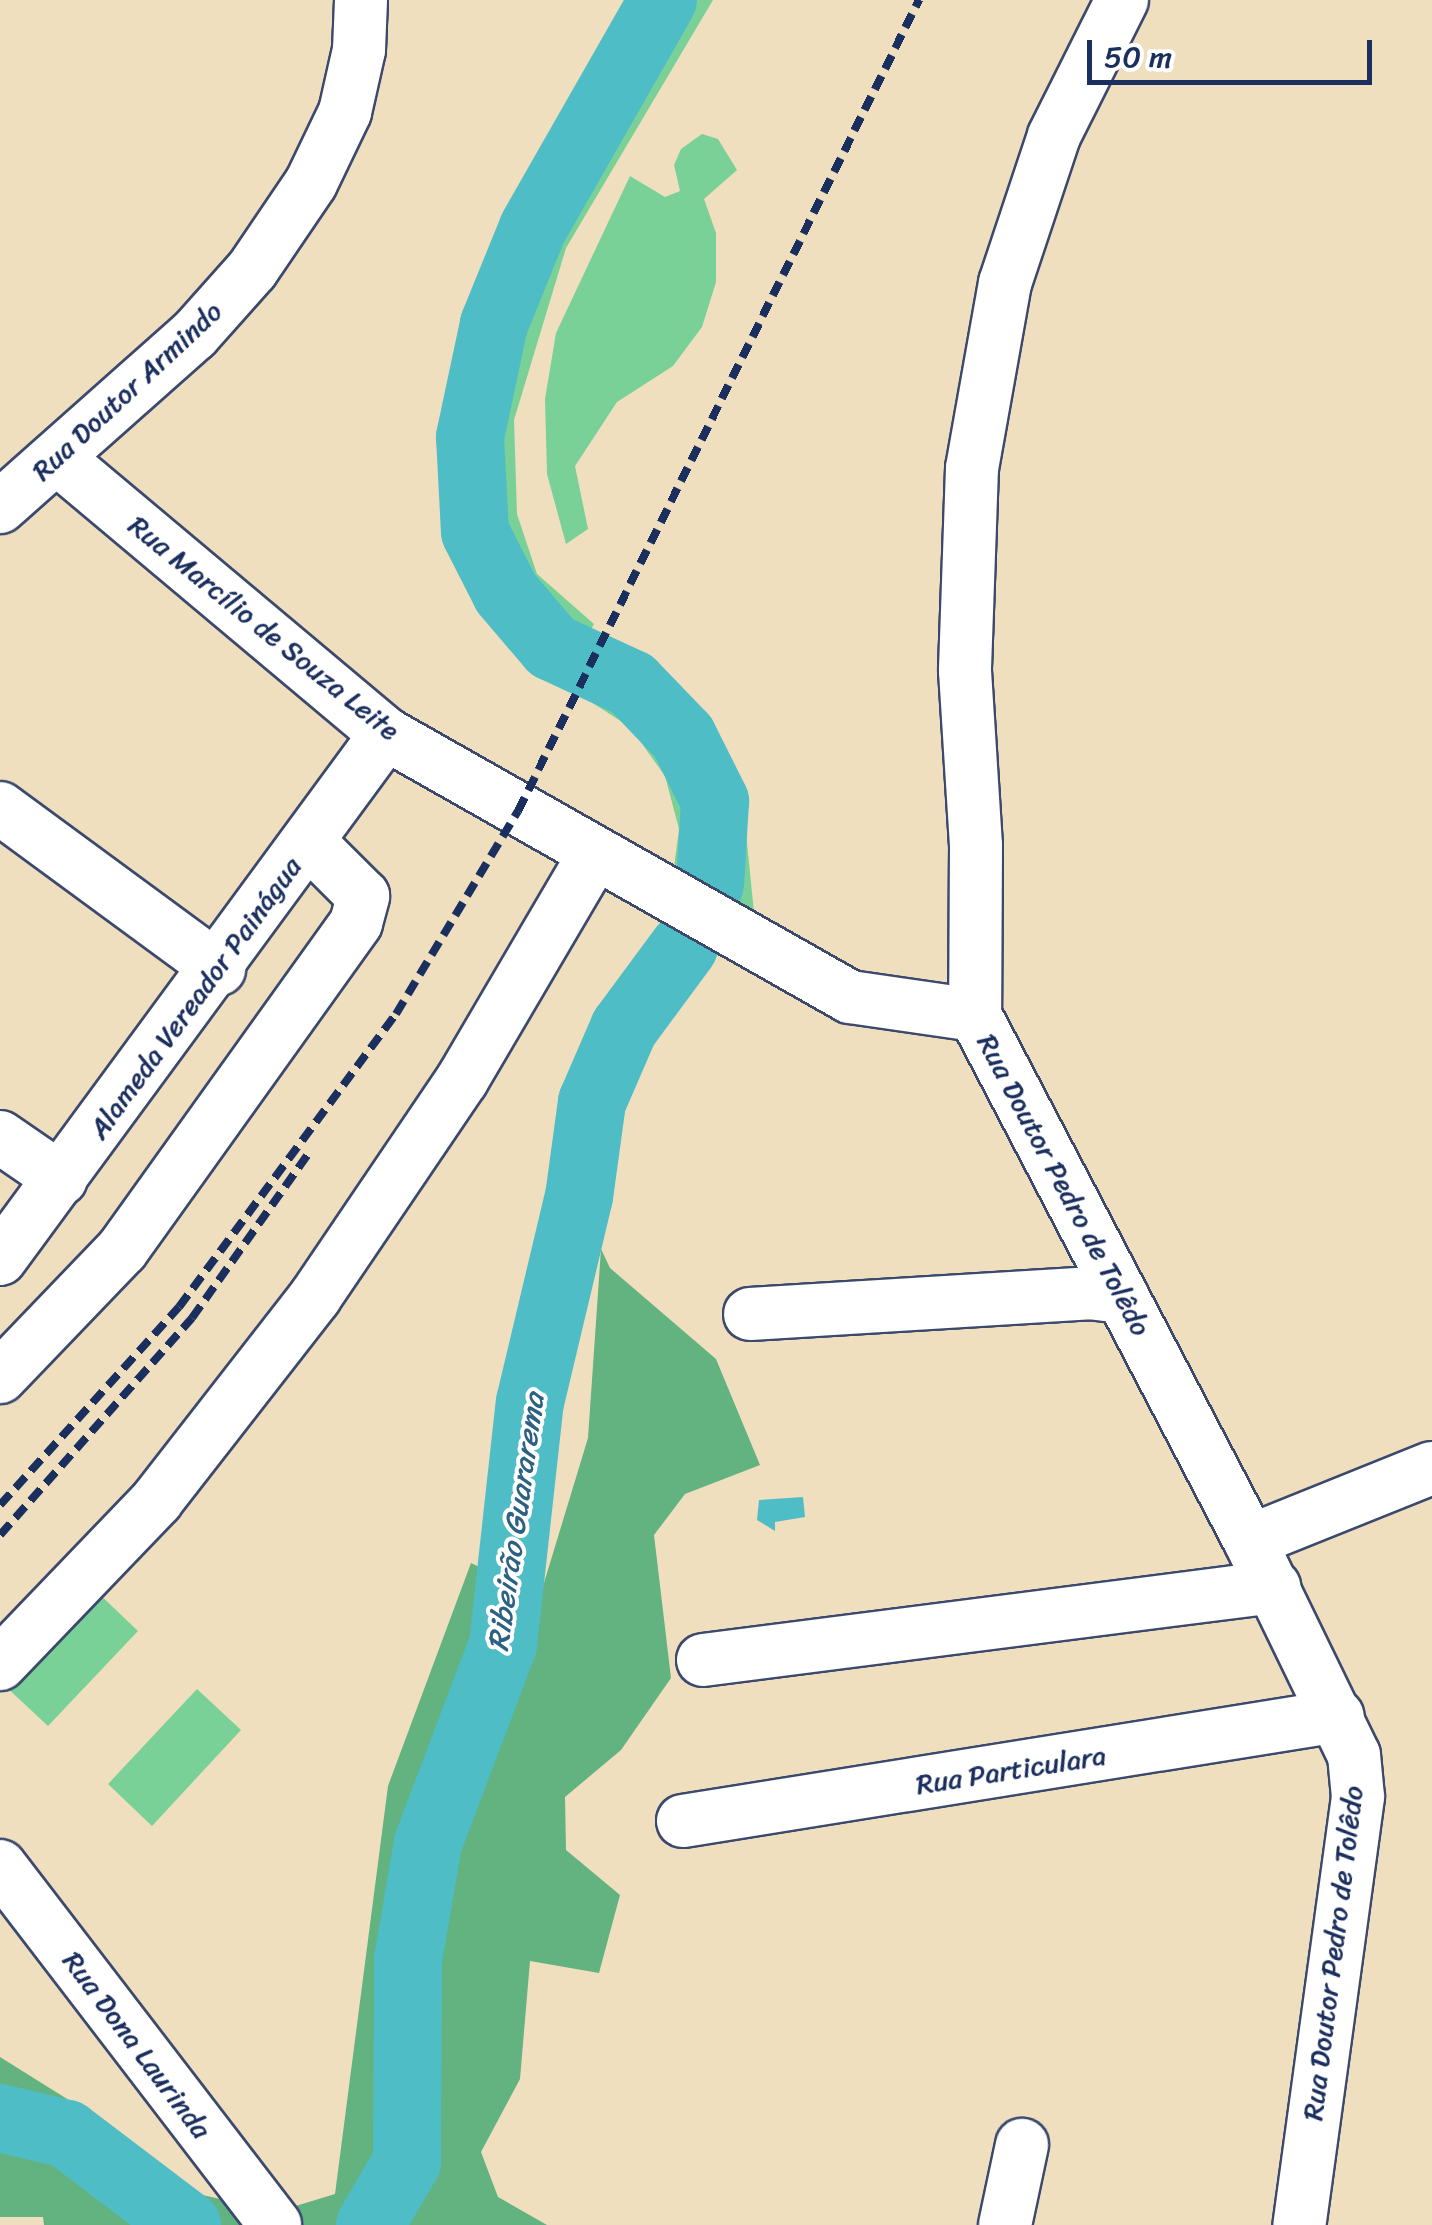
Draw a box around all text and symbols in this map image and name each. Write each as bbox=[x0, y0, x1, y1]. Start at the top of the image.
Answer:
scale bar bbox=[1092, 20, 1377, 82]
text: 50 m bbox=[1104, 30, 1172, 84]
street label: Rua Doutor Armindo bbox=[25, 294, 229, 488]
street label: Rua Marcílio de Souza Leite bbox=[122, 508, 406, 748]
street label: Alameda Vereador Painágua bbox=[81, 851, 309, 1145]
street label: Rua Doutor Pedro de Tolêdo bbox=[970, 1028, 1158, 1342]
water label: Ribeirão Guararema bbox=[480, 1391, 552, 1653]
street label: Rua Particulara bbox=[913, 1738, 1109, 1802]
street label: Rua Doutor Pedro de Tolêdo bbox=[1296, 1783, 1370, 2123]
street label: Rua Dona Laurinda bbox=[56, 1945, 218, 2145]

